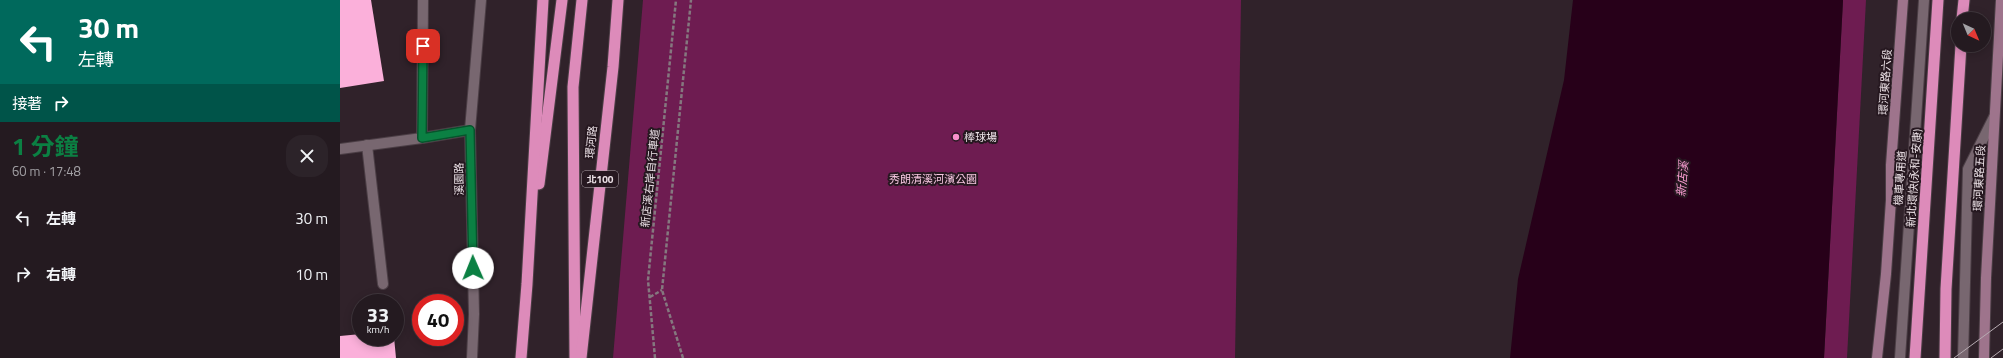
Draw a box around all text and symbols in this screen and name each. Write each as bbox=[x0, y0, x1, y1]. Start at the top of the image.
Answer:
text: 30 m bbox=[78, 6, 139, 49]
north arrow bbox=[1951, 12, 1991, 52]
map controls bbox=[1951, 12, 1991, 52]
icon: left bbox=[12, 16, 64, 68]
pin bbox=[406, 29, 440, 63]
icon: arrive bbox=[412, 35, 434, 57]
text: 左轉 bbox=[78, 46, 114, 73]
street label: 環河東路六段 bbox=[1875, 49, 1895, 115]
text: 接著 bbox=[12, 92, 42, 115]
icon: right bbox=[50, 92, 72, 114]
street label: 環河路 bbox=[581, 125, 601, 159]
text: 1 分鐘 bbox=[12, 128, 79, 164]
street label: 新店溪右岸自行車道 bbox=[637, 128, 663, 228]
street label: 新北環快(永和-安康) bbox=[1903, 128, 1925, 228]
place label: 棒球場 bbox=[964, 129, 997, 145]
marker: 棒球場 bbox=[951, 132, 961, 142]
button: close bbox=[286, 135, 328, 177]
street label: 環河東路五段 bbox=[1969, 145, 1989, 211]
street label: 機車專用道 bbox=[1890, 150, 1910, 206]
water label: 新店溪 bbox=[1671, 158, 1693, 198]
text: 60 m · 17:48 bbox=[12, 161, 81, 181]
street label: 溪園路 bbox=[451, 162, 467, 196]
road number: 北100 bbox=[582, 171, 618, 187]
park label: 秀朗清溪河濱公園 bbox=[889, 171, 977, 187]
icon: left bbox=[12, 207, 34, 229]
text: 左轉 bbox=[46, 207, 76, 230]
text: 30 m bbox=[295, 207, 328, 230]
position arrow bbox=[452, 247, 494, 289]
icon: right bbox=[12, 263, 34, 285]
text: 右轉 bbox=[46, 263, 76, 286]
text: 10 m bbox=[295, 263, 328, 286]
speed limit sign: 40 bbox=[412, 294, 464, 346]
text: 33 bbox=[367, 299, 389, 330]
text: km/h bbox=[367, 322, 389, 337]

